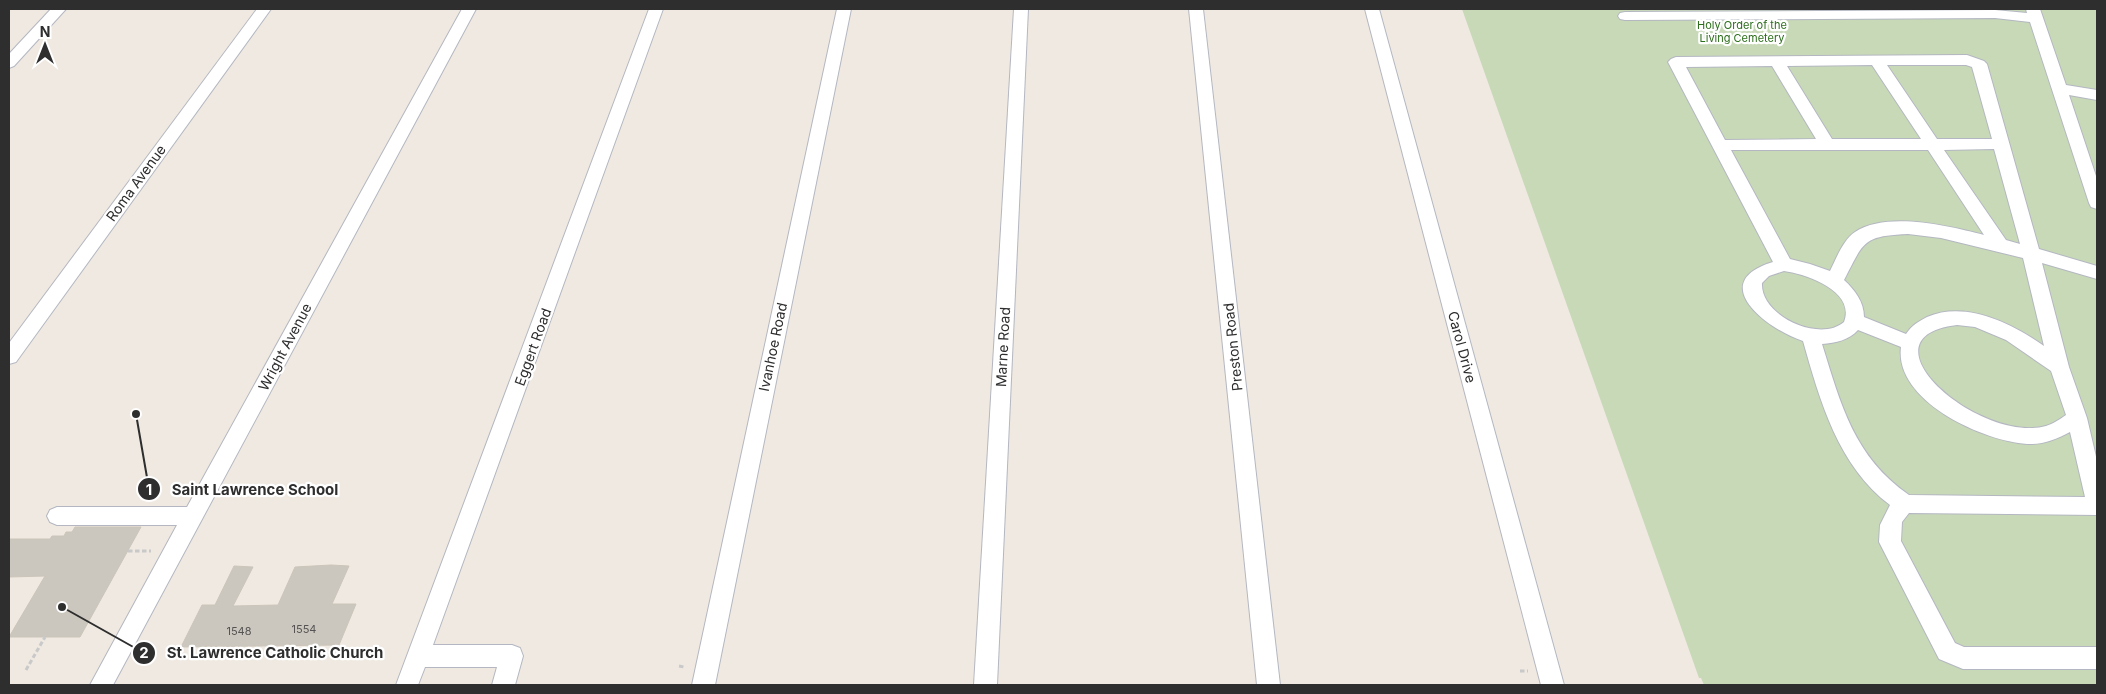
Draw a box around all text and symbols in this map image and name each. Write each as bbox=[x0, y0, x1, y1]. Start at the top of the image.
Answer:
park label: Holy Order of the Living Cemetery bbox=[1697, 18, 1787, 45]
north arrow bbox=[20, 20, 70, 70]
text: N bbox=[40, 23, 50, 40]
street label: Roma Avenue bbox=[102, 141, 169, 224]
street label: Wright Avenue bbox=[254, 300, 315, 393]
street label: Ivanhoe Road bbox=[755, 301, 790, 393]
street label: Preston Road bbox=[1219, 302, 1246, 392]
street label: Eggert Road bbox=[511, 306, 554, 388]
street label: Marne Road bbox=[992, 307, 1013, 387]
street label: Carol Drive bbox=[1445, 309, 1480, 385]
callout: Saint Lawrence School bbox=[136, 474, 348, 504]
text: 1 bbox=[146, 480, 152, 499]
text: Saint Lawrence School bbox=[172, 480, 338, 499]
house number: 1554 bbox=[292, 622, 316, 636]
house number: 1548 bbox=[226, 624, 252, 638]
callout: St. Lawrence Catholic Church bbox=[132, 638, 394, 668]
text: 2 bbox=[139, 643, 149, 662]
text: St. Lawrence Catholic Church bbox=[167, 643, 383, 662]

